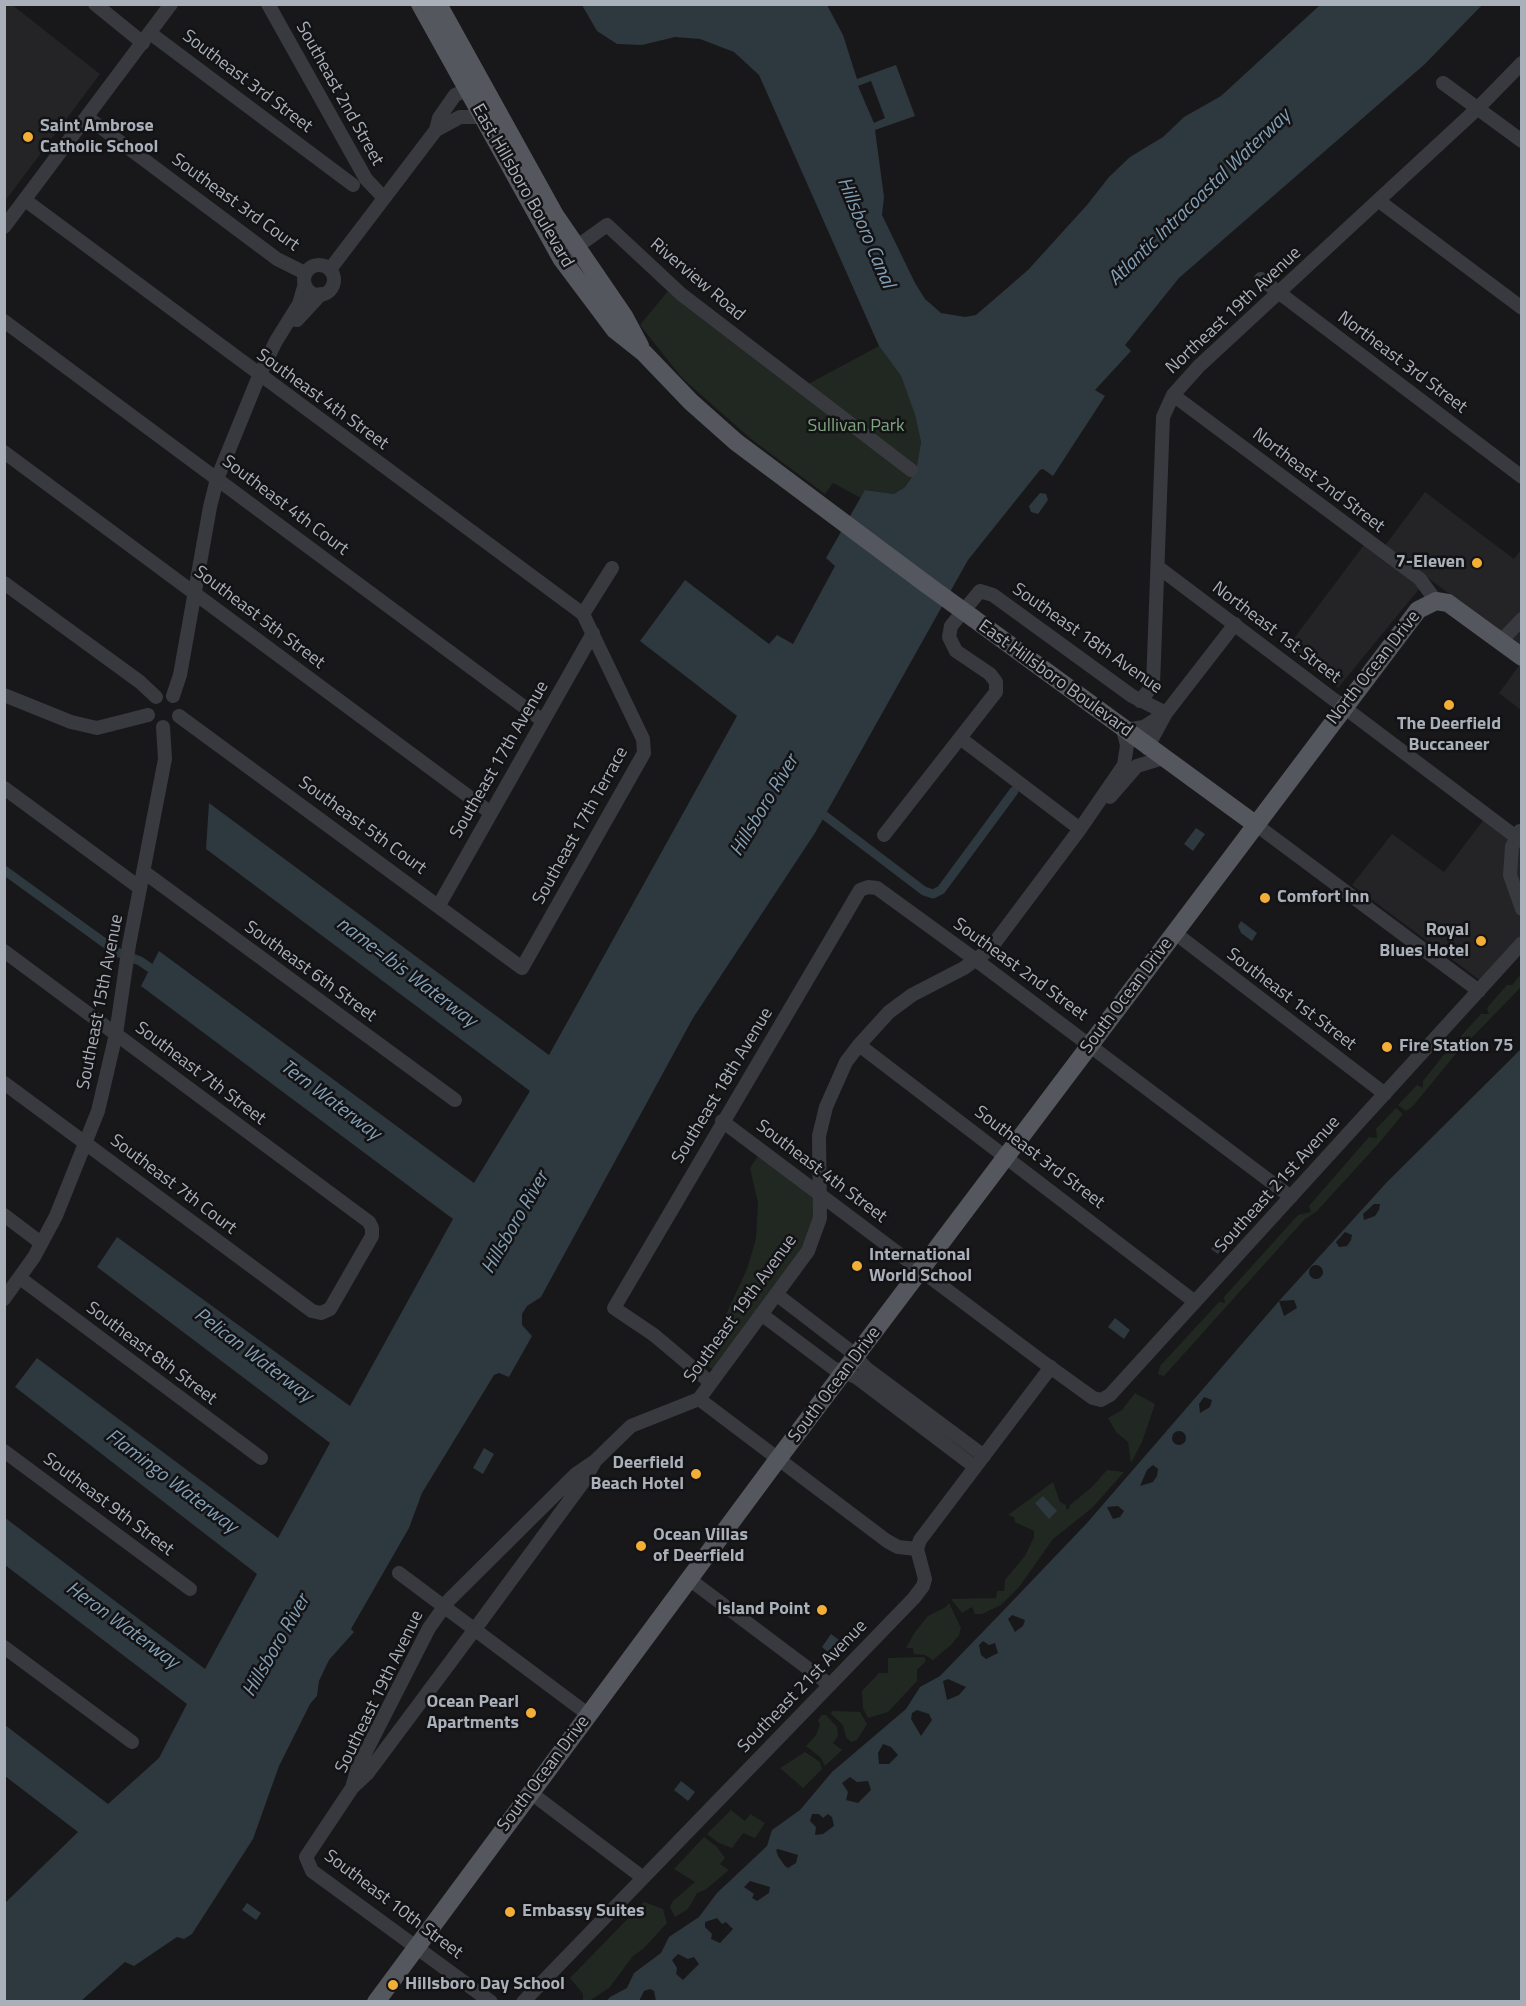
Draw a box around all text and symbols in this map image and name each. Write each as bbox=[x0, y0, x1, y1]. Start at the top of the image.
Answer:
street label: Southeast 2nd Street bbox=[290, 18, 388, 170]
street label: Southeast 3rd Street bbox=[178, 26, 316, 138]
street label: East Hillsboro Boulevard bbox=[466, 100, 578, 272]
water label: Atlantic Intracoastal Waterway bbox=[1104, 105, 1296, 291]
place label: Saint Ambrose Catholic School bbox=[40, 116, 158, 158]
marker: Saint Ambrose Catholic School bbox=[21, 130, 35, 144]
street label: Southeast 3rd Court bbox=[167, 149, 303, 257]
water label: Hillsboro Canal bbox=[831, 174, 899, 292]
street label: Riverview Road bbox=[645, 234, 749, 326]
street label: Northeast 19th Avenue bbox=[1162, 243, 1306, 379]
street label: Northeast 3rd Street bbox=[1333, 307, 1471, 419]
street label: Southeast 4th Street bbox=[252, 345, 392, 455]
park label: Sullivan Park bbox=[807, 416, 905, 438]
street label: Northeast 2nd Street bbox=[1248, 424, 1388, 538]
street label: Southeast 4th Court bbox=[217, 451, 353, 561]
place label: 7-Eleven bbox=[1396, 552, 1465, 574]
marker: 7-Eleven bbox=[1470, 556, 1484, 570]
street label: Southeast 5th Street bbox=[189, 562, 329, 674]
street label: Northeast 1st Street bbox=[1207, 578, 1345, 688]
street label: Southeast 18th Avenue bbox=[1008, 579, 1166, 699]
street label: North Ocean Drive bbox=[1323, 607, 1425, 729]
street label: East Hillsboro Boulevard bbox=[974, 616, 1136, 742]
street label: Southeast 17th Avenue bbox=[446, 678, 554, 842]
marker: The Deerfield Buccaneer bbox=[1442, 698, 1456, 712]
place label: The Deerfield Buccaneer bbox=[1397, 714, 1501, 756]
street label: Southeast 17th Terrace bbox=[529, 743, 633, 909]
water label: Hillsboro River bbox=[725, 751, 805, 861]
street label: Southeast 5th Court bbox=[294, 772, 430, 880]
place label: Comfort Inn bbox=[1277, 887, 1370, 909]
marker: Comfort Inn bbox=[1258, 891, 1272, 905]
water label: name=Ibis Waterway bbox=[331, 912, 481, 1034]
street label: Southeast 15th Avenue bbox=[73, 913, 129, 1091]
street label: Southeast 2nd Street bbox=[948, 914, 1092, 1026]
street label: Southeast 6th Street bbox=[240, 917, 380, 1027]
place label: Royal Blues Hotel bbox=[1379, 920, 1469, 962]
street label: South Ocean Drive bbox=[1076, 934, 1178, 1058]
marker: Royal Blues Hotel bbox=[1474, 934, 1488, 948]
street label: Southeast 1st Street bbox=[1222, 944, 1360, 1056]
street label: Southeast 18th Avenue bbox=[668, 1004, 778, 1168]
street label: Southeast 7th Street bbox=[130, 1018, 270, 1130]
place label: Fire Station 75 bbox=[1399, 1036, 1513, 1058]
marker: Fire Station 75 bbox=[1380, 1040, 1394, 1054]
water label: Tern Waterway bbox=[275, 1056, 385, 1146]
street label: Southeast 3rd Street bbox=[970, 1102, 1108, 1214]
street label: Southeast 21st Avenue bbox=[1211, 1112, 1345, 1258]
street label: Southeast 4th Street bbox=[751, 1116, 891, 1228]
street label: Southeast 7th Court bbox=[105, 1130, 241, 1240]
water label: Hillsboro River bbox=[477, 1168, 555, 1278]
street label: Southeast 19th Avenue bbox=[680, 1231, 802, 1387]
place label: International World School bbox=[869, 1245, 972, 1288]
marker: International World School bbox=[850, 1259, 864, 1273]
street label: Southeast 8th Street bbox=[81, 1298, 221, 1410]
water label: Pelican Waterway bbox=[189, 1304, 317, 1408]
street label: South Ocean Drive bbox=[784, 1323, 886, 1447]
water label: Flamingo Waterway bbox=[100, 1425, 242, 1539]
street label: Southeast 9th Street bbox=[38, 1449, 178, 1561]
place label: Deerfield Beach Hotel bbox=[590, 1453, 684, 1496]
marker: Deerfield Beach Hotel bbox=[689, 1467, 703, 1481]
place label: Ocean Villas of Deerfield bbox=[653, 1525, 748, 1568]
marker: Ocean Villas of Deerfield bbox=[634, 1539, 648, 1553]
water label: Heron Waterway bbox=[61, 1577, 183, 1675]
water label: Hillsboro River bbox=[238, 1591, 316, 1701]
place label: Island Point bbox=[717, 1599, 810, 1621]
marker: Island Point bbox=[815, 1603, 829, 1617]
street label: Southeast 19th Avenue bbox=[331, 1607, 429, 1777]
street label: Southeast 21st Avenue bbox=[734, 1616, 872, 1758]
place label: Ocean Pearl Apartments bbox=[426, 1692, 519, 1734]
marker: Ocean Pearl Apartments bbox=[524, 1706, 538, 1720]
street label: South Ocean Drive bbox=[493, 1712, 595, 1836]
street label: Southeast 10th Street bbox=[319, 1846, 467, 1964]
place label: Embassy Suites bbox=[522, 1901, 645, 1923]
marker: Embassy Suites bbox=[503, 1905, 517, 1919]
place label: Hillsboro Day School bbox=[405, 1974, 565, 1996]
marker: Hillsboro Day School bbox=[386, 1978, 400, 1992]

